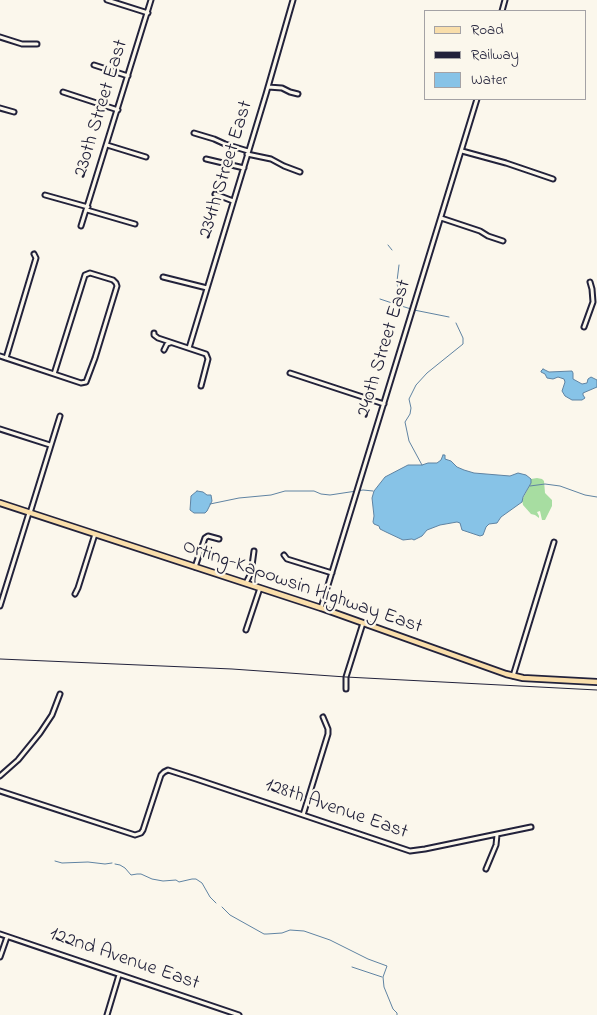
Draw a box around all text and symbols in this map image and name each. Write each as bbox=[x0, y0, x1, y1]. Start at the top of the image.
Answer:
legend bbox=[424, 10, 587, 100]
text: Road bbox=[471, 19, 504, 41]
street label: 230th Street East bbox=[70, 37, 134, 181]
text: Railway bbox=[471, 44, 519, 66]
text: Water bbox=[471, 69, 507, 91]
street label: 234th Street East bbox=[195, 98, 259, 242]
street label: 240th Street East bbox=[353, 277, 417, 421]
street label: Orting-Kapowsin Highway East bbox=[179, 536, 425, 640]
street label: 128th Avenue East bbox=[261, 774, 411, 846]
street label: 122nd Avenue East bbox=[46, 923, 202, 997]

